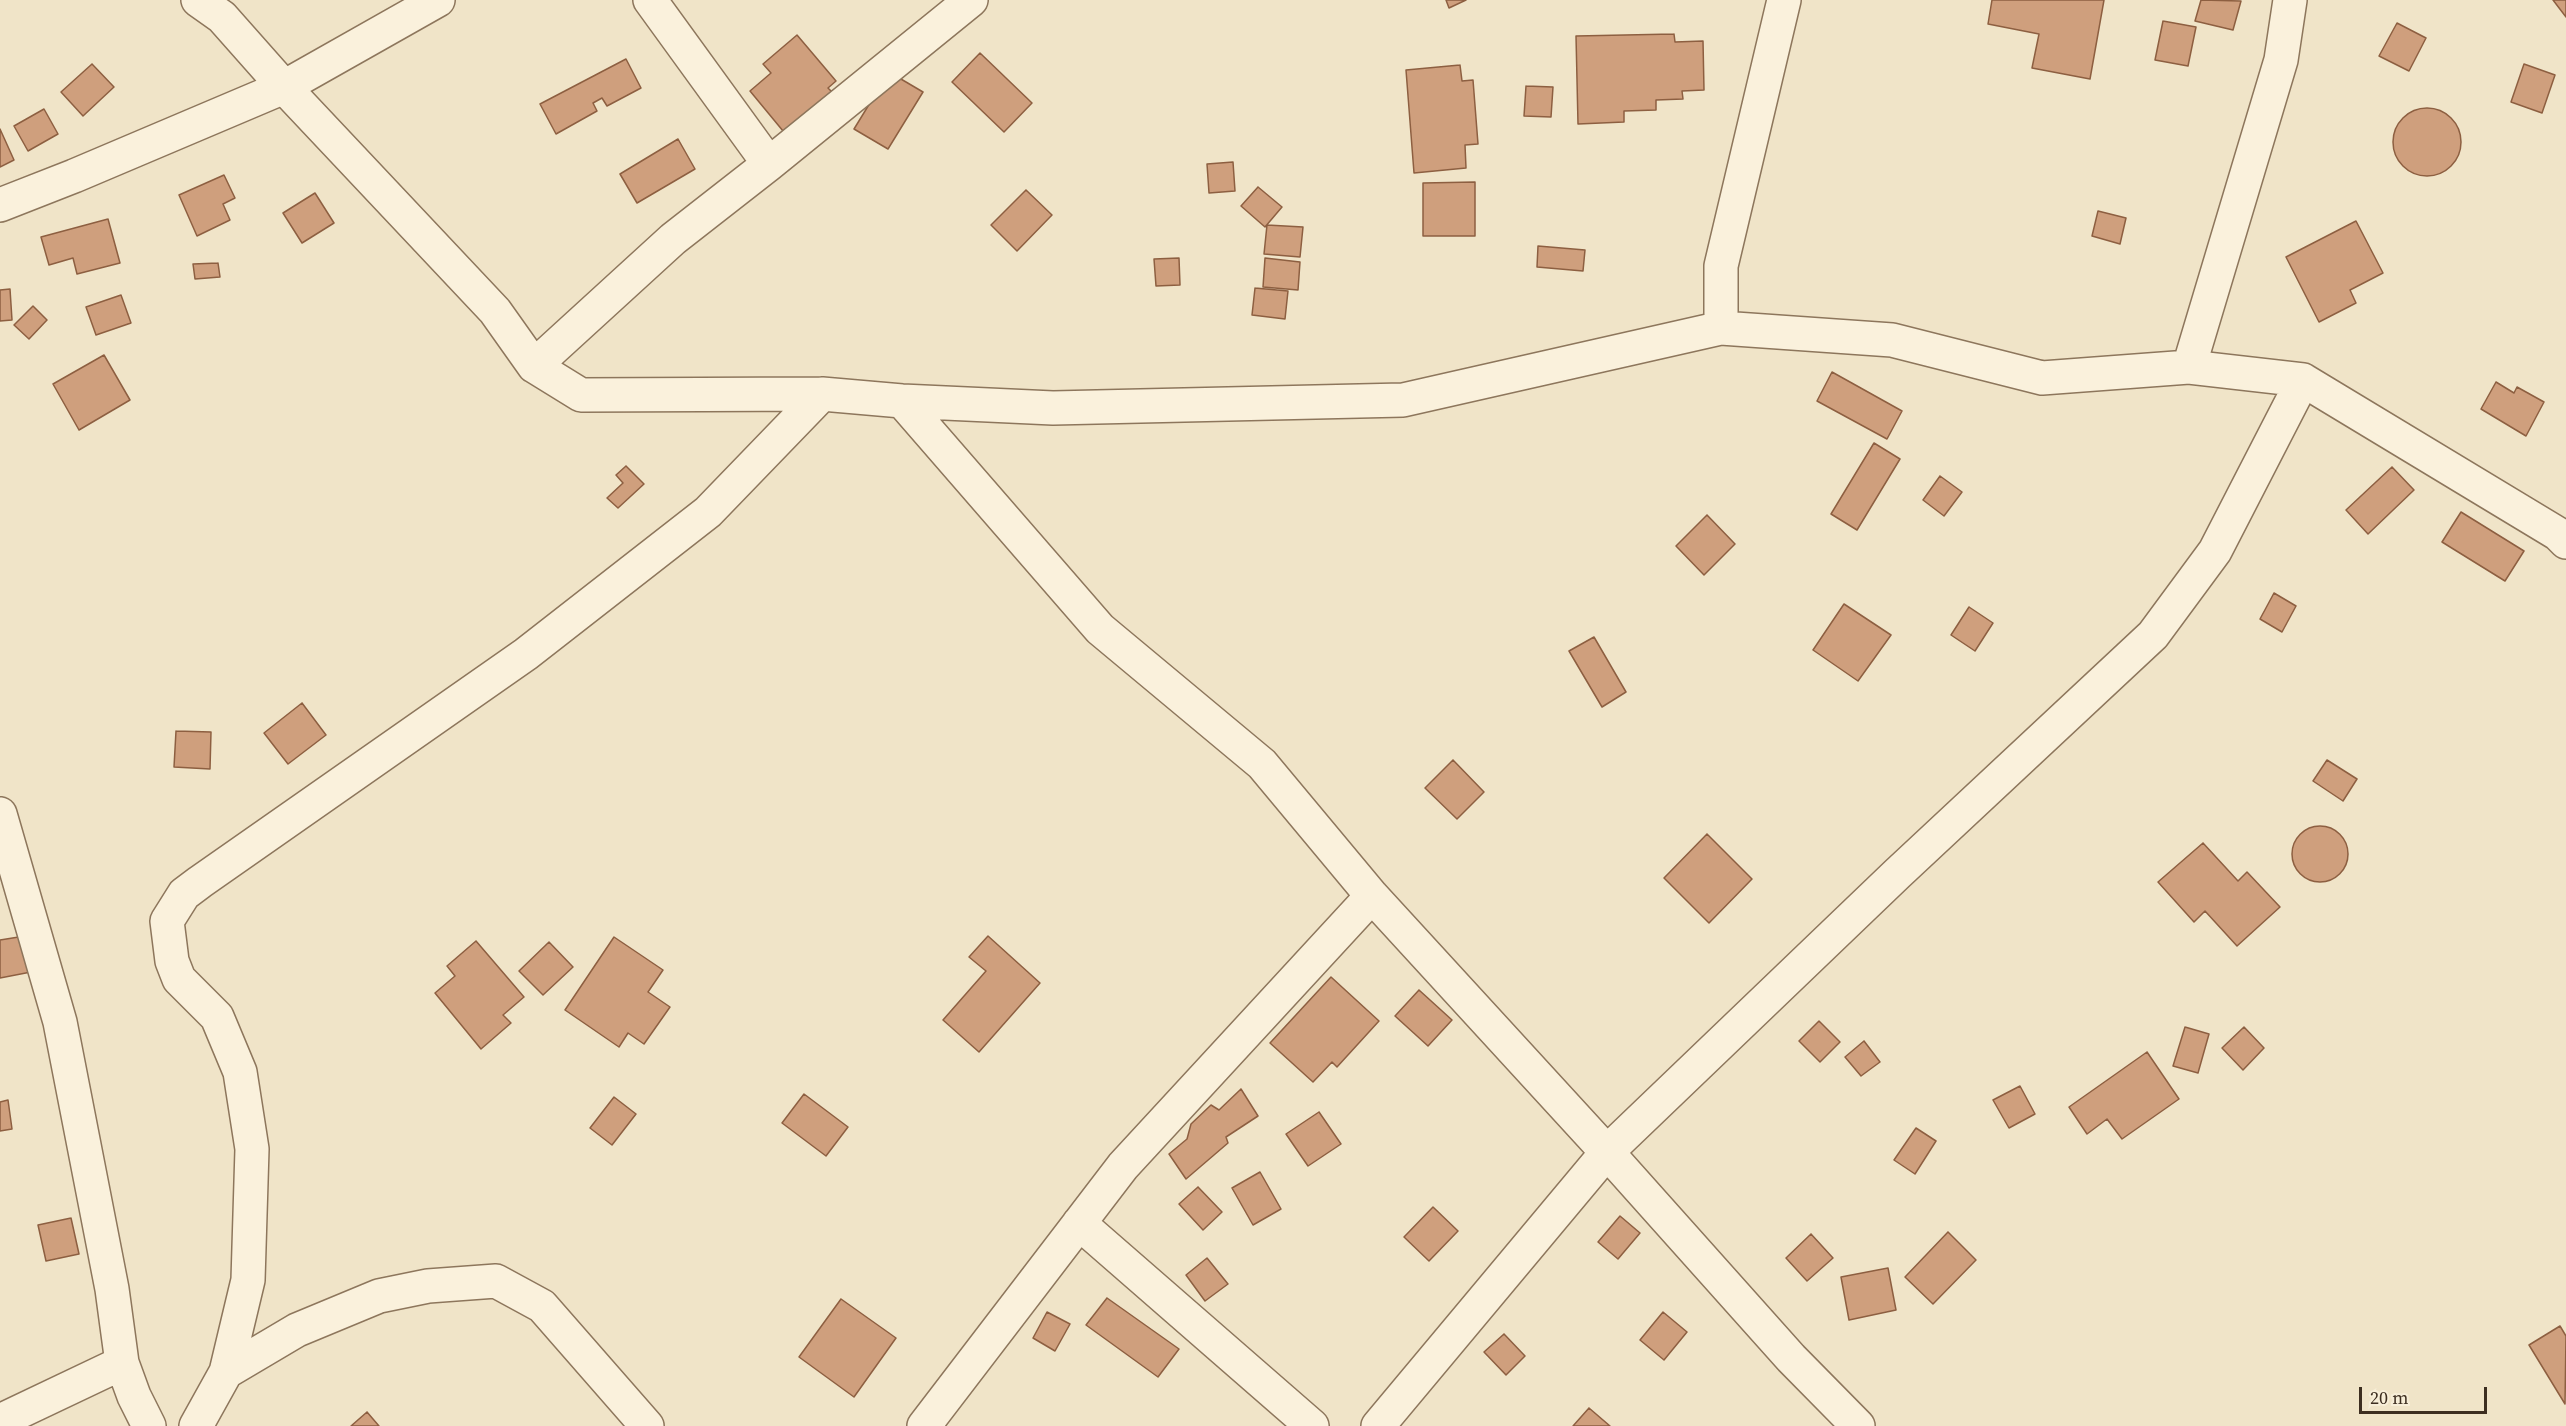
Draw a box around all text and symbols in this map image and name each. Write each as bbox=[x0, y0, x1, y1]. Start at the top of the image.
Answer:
scale bar bbox=[2362, 1375, 2490, 1413]
text: 20 m bbox=[2370, 1385, 2408, 1410]

